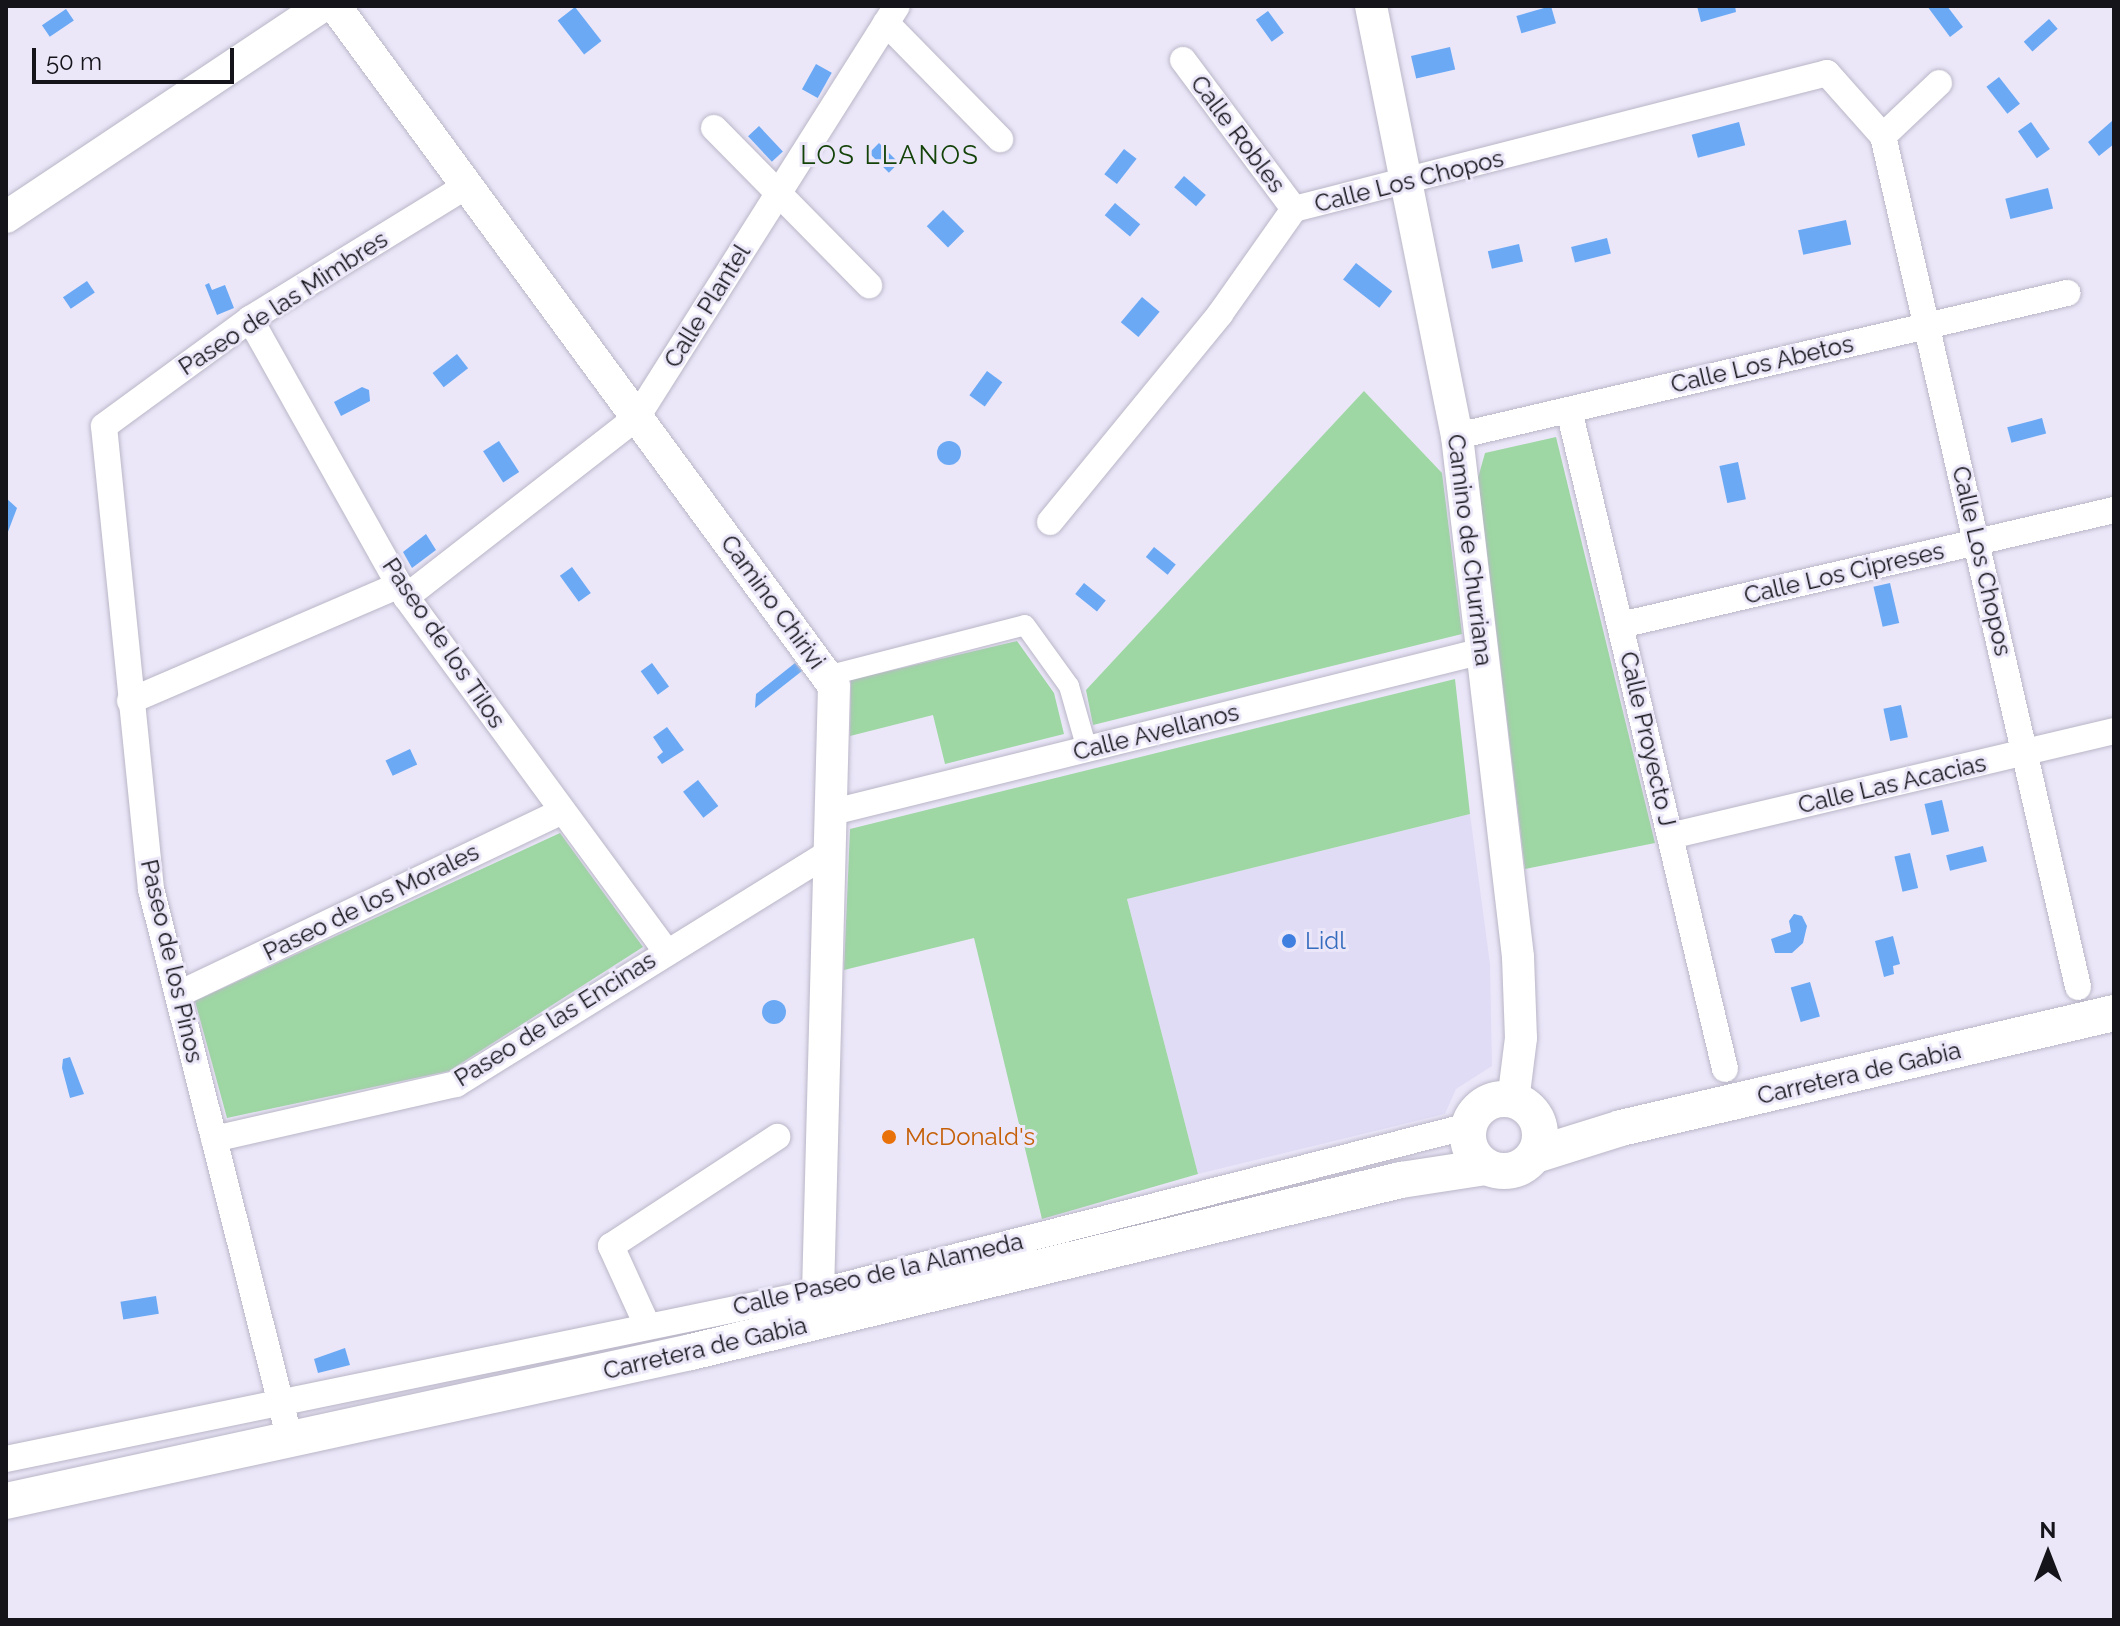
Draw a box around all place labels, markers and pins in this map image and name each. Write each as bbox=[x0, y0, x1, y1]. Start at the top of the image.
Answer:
place label: Lidl bbox=[1305, 927, 1346, 955]
marker: Lidl bbox=[1280, 932, 1298, 950]
place label: McDonald's bbox=[905, 1123, 1035, 1151]
marker: McDonald's bbox=[880, 1128, 898, 1146]

